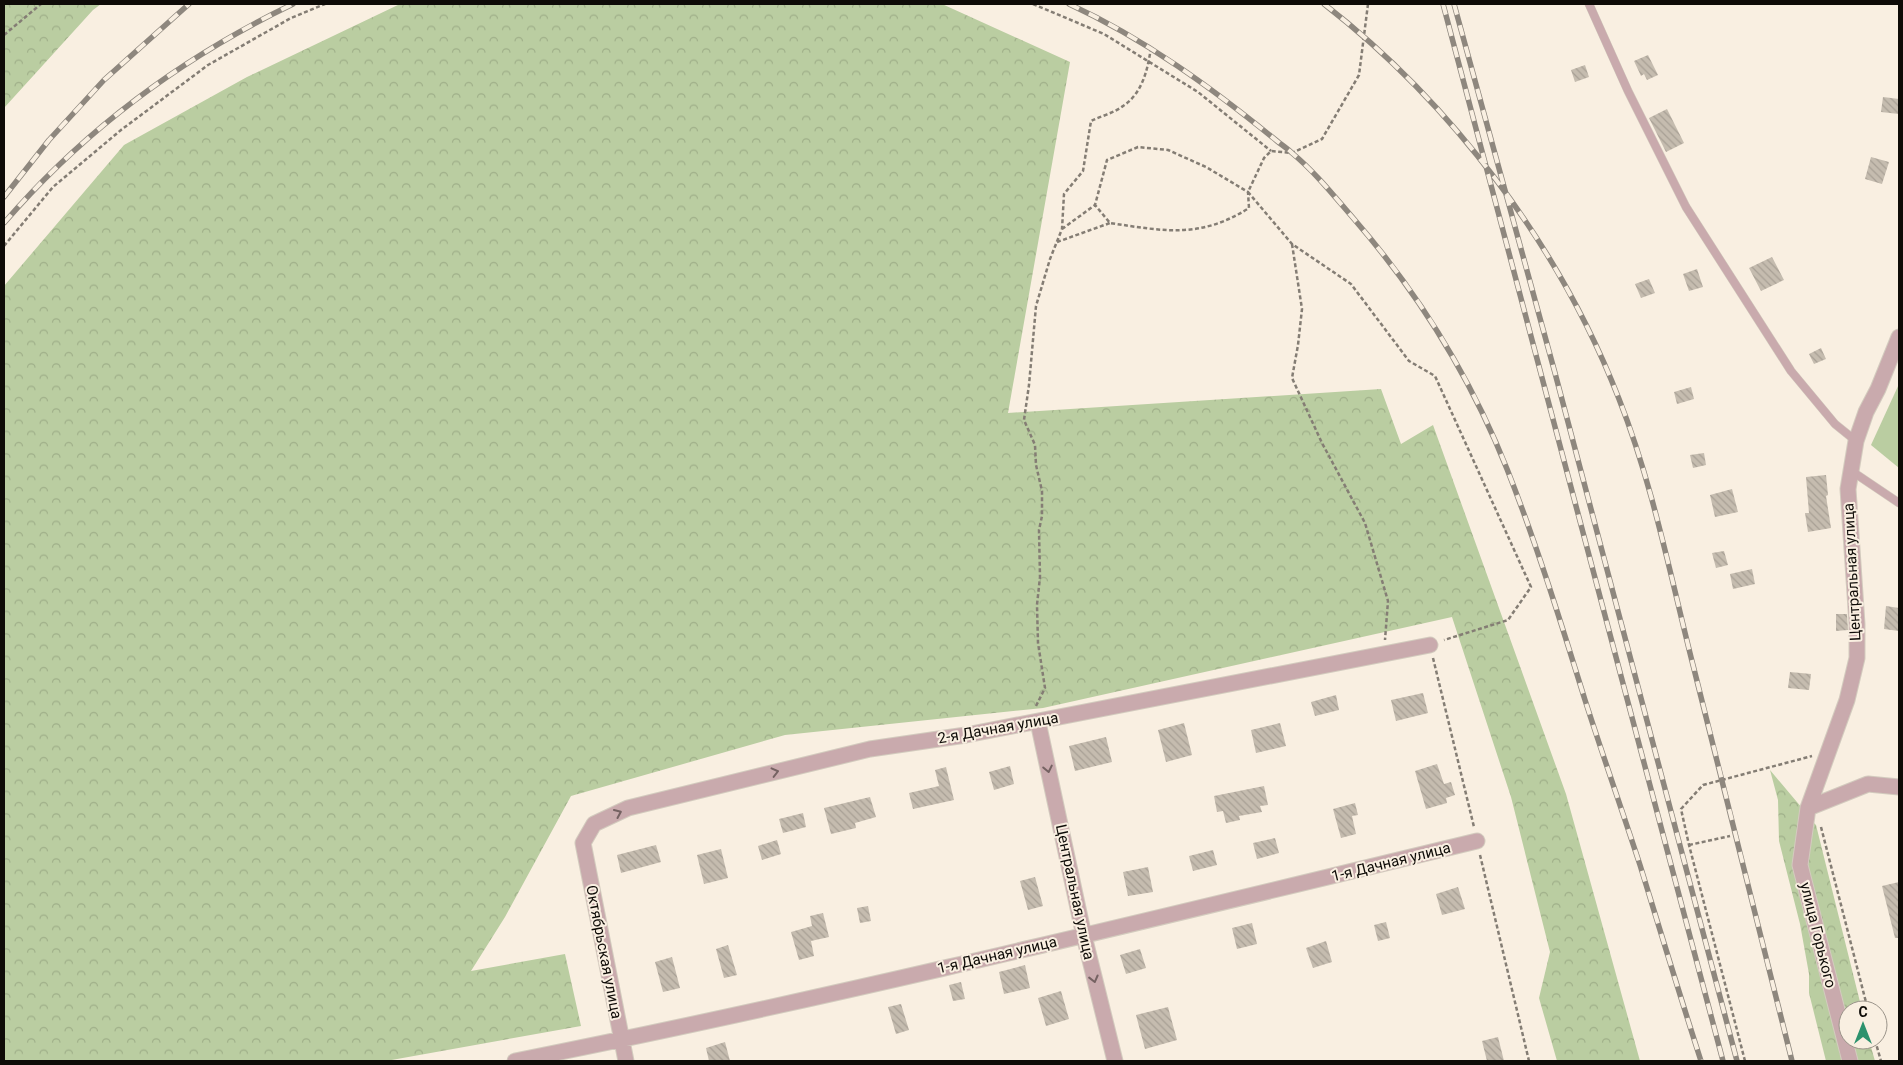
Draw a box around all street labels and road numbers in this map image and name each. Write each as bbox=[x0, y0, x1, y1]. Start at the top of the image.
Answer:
street label: Центральная улица bbox=[1839, 503, 1865, 641]
street label: 2-я Дачная улица bbox=[936, 709, 1060, 747]
street label: Центральная улица bbox=[1052, 823, 1098, 961]
street label: 1-я Дачная улица bbox=[1330, 839, 1452, 885]
street label: улица Горького bbox=[1796, 880, 1840, 990]
street label: Октябрьская улица bbox=[582, 884, 626, 1020]
street label: 1-я Дачная улица bbox=[936, 932, 1058, 978]

